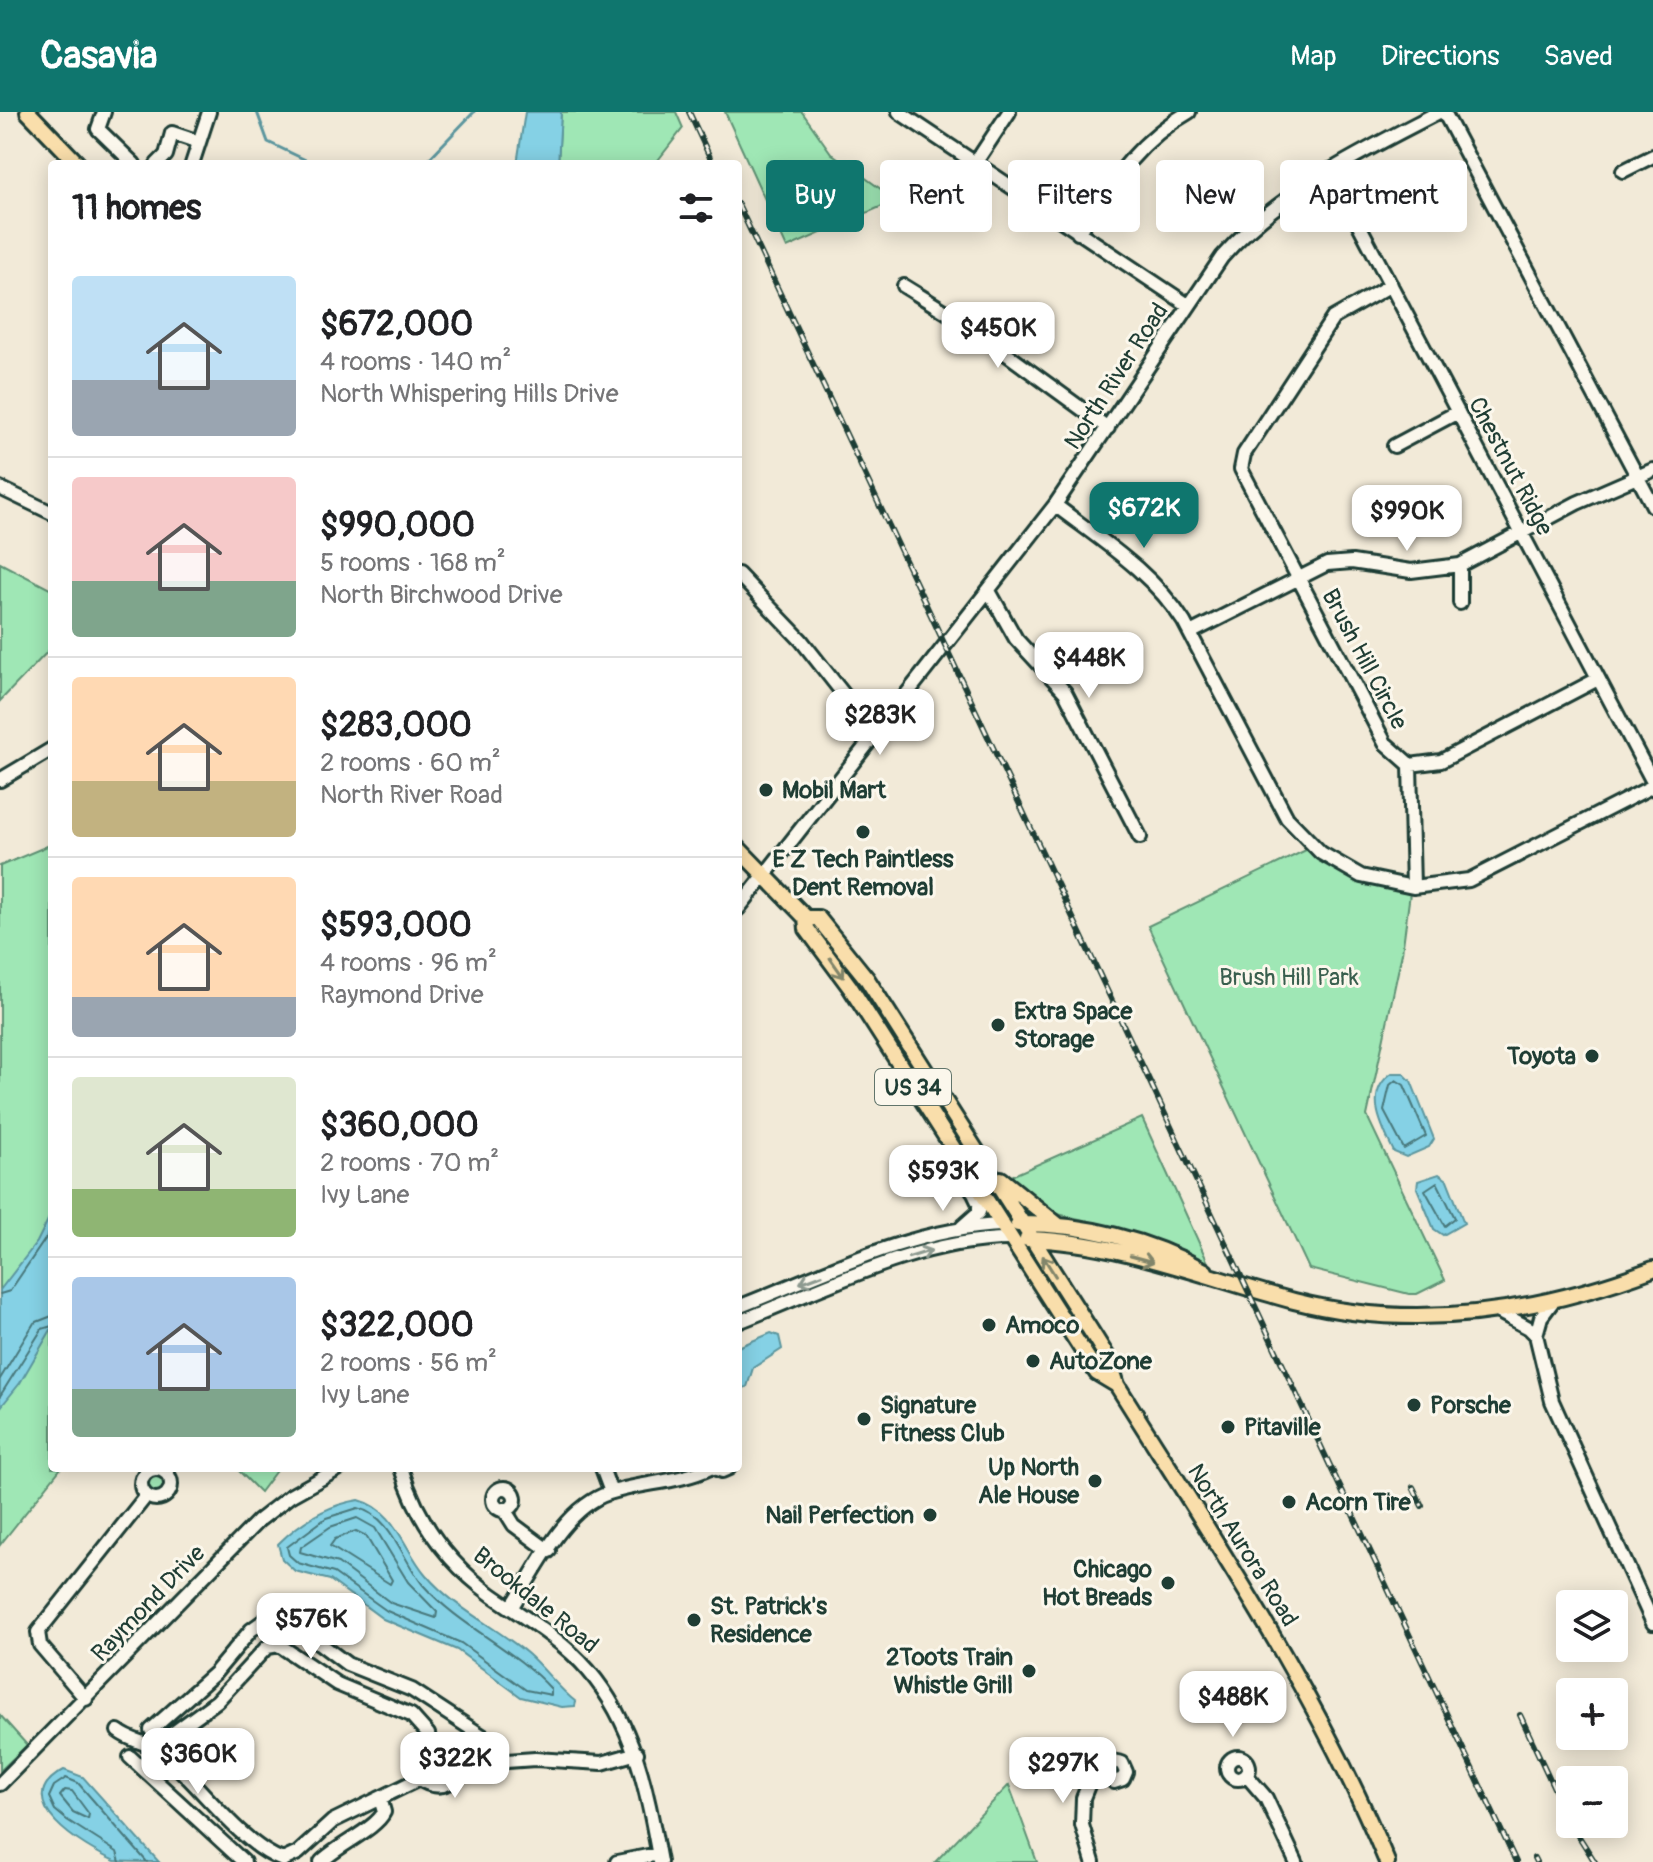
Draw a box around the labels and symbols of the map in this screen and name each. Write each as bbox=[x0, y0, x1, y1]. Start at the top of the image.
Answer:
street label: North River Road bbox=[1058, 298, 1175, 455]
pin: $450K bbox=[942, 302, 1054, 370]
street label: Chestnut Ridge bbox=[1462, 392, 1559, 541]
pin: $672K bbox=[1088, 482, 1200, 550]
pin: $990K bbox=[1351, 485, 1463, 553]
street label: Brush Hill Circle bbox=[1315, 584, 1414, 735]
pin: $448K bbox=[1033, 632, 1145, 700]
pin: $283K bbox=[824, 689, 936, 757]
place label: Mobil Mart bbox=[782, 776, 887, 805]
marker: Mobil Mart bbox=[757, 781, 775, 799]
marker: E Z Tech Paintless Dent Removal bbox=[854, 823, 872, 841]
place label: E Z Tech Paintless Dent Removal bbox=[772, 845, 954, 902]
one-way arrow bbox=[829, 956, 845, 978]
park label: Brush Hill Park bbox=[1219, 963, 1359, 992]
place label: Extra Space Storage bbox=[1014, 997, 1134, 1054]
marker: Extra Space Storage bbox=[989, 1016, 1007, 1034]
place label: Toyota bbox=[1506, 1042, 1576, 1071]
marker: Toyota bbox=[1583, 1047, 1601, 1065]
road number: US 34 bbox=[875, 1069, 951, 1105]
pin: $593K bbox=[887, 1145, 999, 1213]
one-way arrow bbox=[906, 1246, 932, 1261]
one-way arrow bbox=[1128, 1252, 1154, 1267]
one-way arrow bbox=[1041, 1255, 1058, 1277]
one-way arrow bbox=[799, 1273, 824, 1287]
place label: Amoco bbox=[1005, 1311, 1079, 1340]
marker: Amoco bbox=[980, 1316, 998, 1334]
place label: AutoZone bbox=[1049, 1347, 1153, 1376]
marker: AutoZone bbox=[1024, 1352, 1042, 1370]
place label: Signature Fitness Club bbox=[880, 1391, 1005, 1448]
place label: Porsche bbox=[1430, 1391, 1512, 1420]
marker: Porsche bbox=[1405, 1396, 1423, 1414]
marker: Signature Fitness Club bbox=[855, 1410, 873, 1428]
place label: Pitaville bbox=[1244, 1413, 1322, 1442]
marker: Pitaville bbox=[1219, 1418, 1237, 1436]
place label: Up North Ale House bbox=[978, 1453, 1080, 1510]
street label: North Aurora Road bbox=[1181, 1459, 1304, 1632]
marker: Up North Ale House bbox=[1086, 1472, 1104, 1490]
place label: Acorn Tire bbox=[1305, 1488, 1412, 1517]
marker: Acorn Tire bbox=[1280, 1493, 1298, 1511]
place label: Nail Perfection bbox=[765, 1501, 914, 1530]
marker: Nail Perfection bbox=[921, 1506, 939, 1524]
street label: Raymond Drive bbox=[85, 1539, 211, 1668]
street label: Brookdale Road bbox=[467, 1541, 604, 1660]
place label: Chicago Hot Breads bbox=[1042, 1555, 1152, 1612]
marker: Chicago Hot Breads bbox=[1159, 1574, 1177, 1592]
place label: St. Patrick's Residence bbox=[710, 1592, 827, 1649]
pin: $576K bbox=[255, 1593, 367, 1661]
marker: St. Patrick's Residence bbox=[685, 1611, 703, 1629]
place label: 2Toots Train Whistle Grill bbox=[886, 1643, 1013, 1700]
marker: 2Toots Train Whistle Grill bbox=[1020, 1662, 1038, 1680]
pin: $488K bbox=[1177, 1671, 1289, 1739]
pin: $360K bbox=[142, 1728, 254, 1796]
pin: $322K bbox=[399, 1732, 511, 1800]
pin: $297K bbox=[1007, 1737, 1119, 1805]

